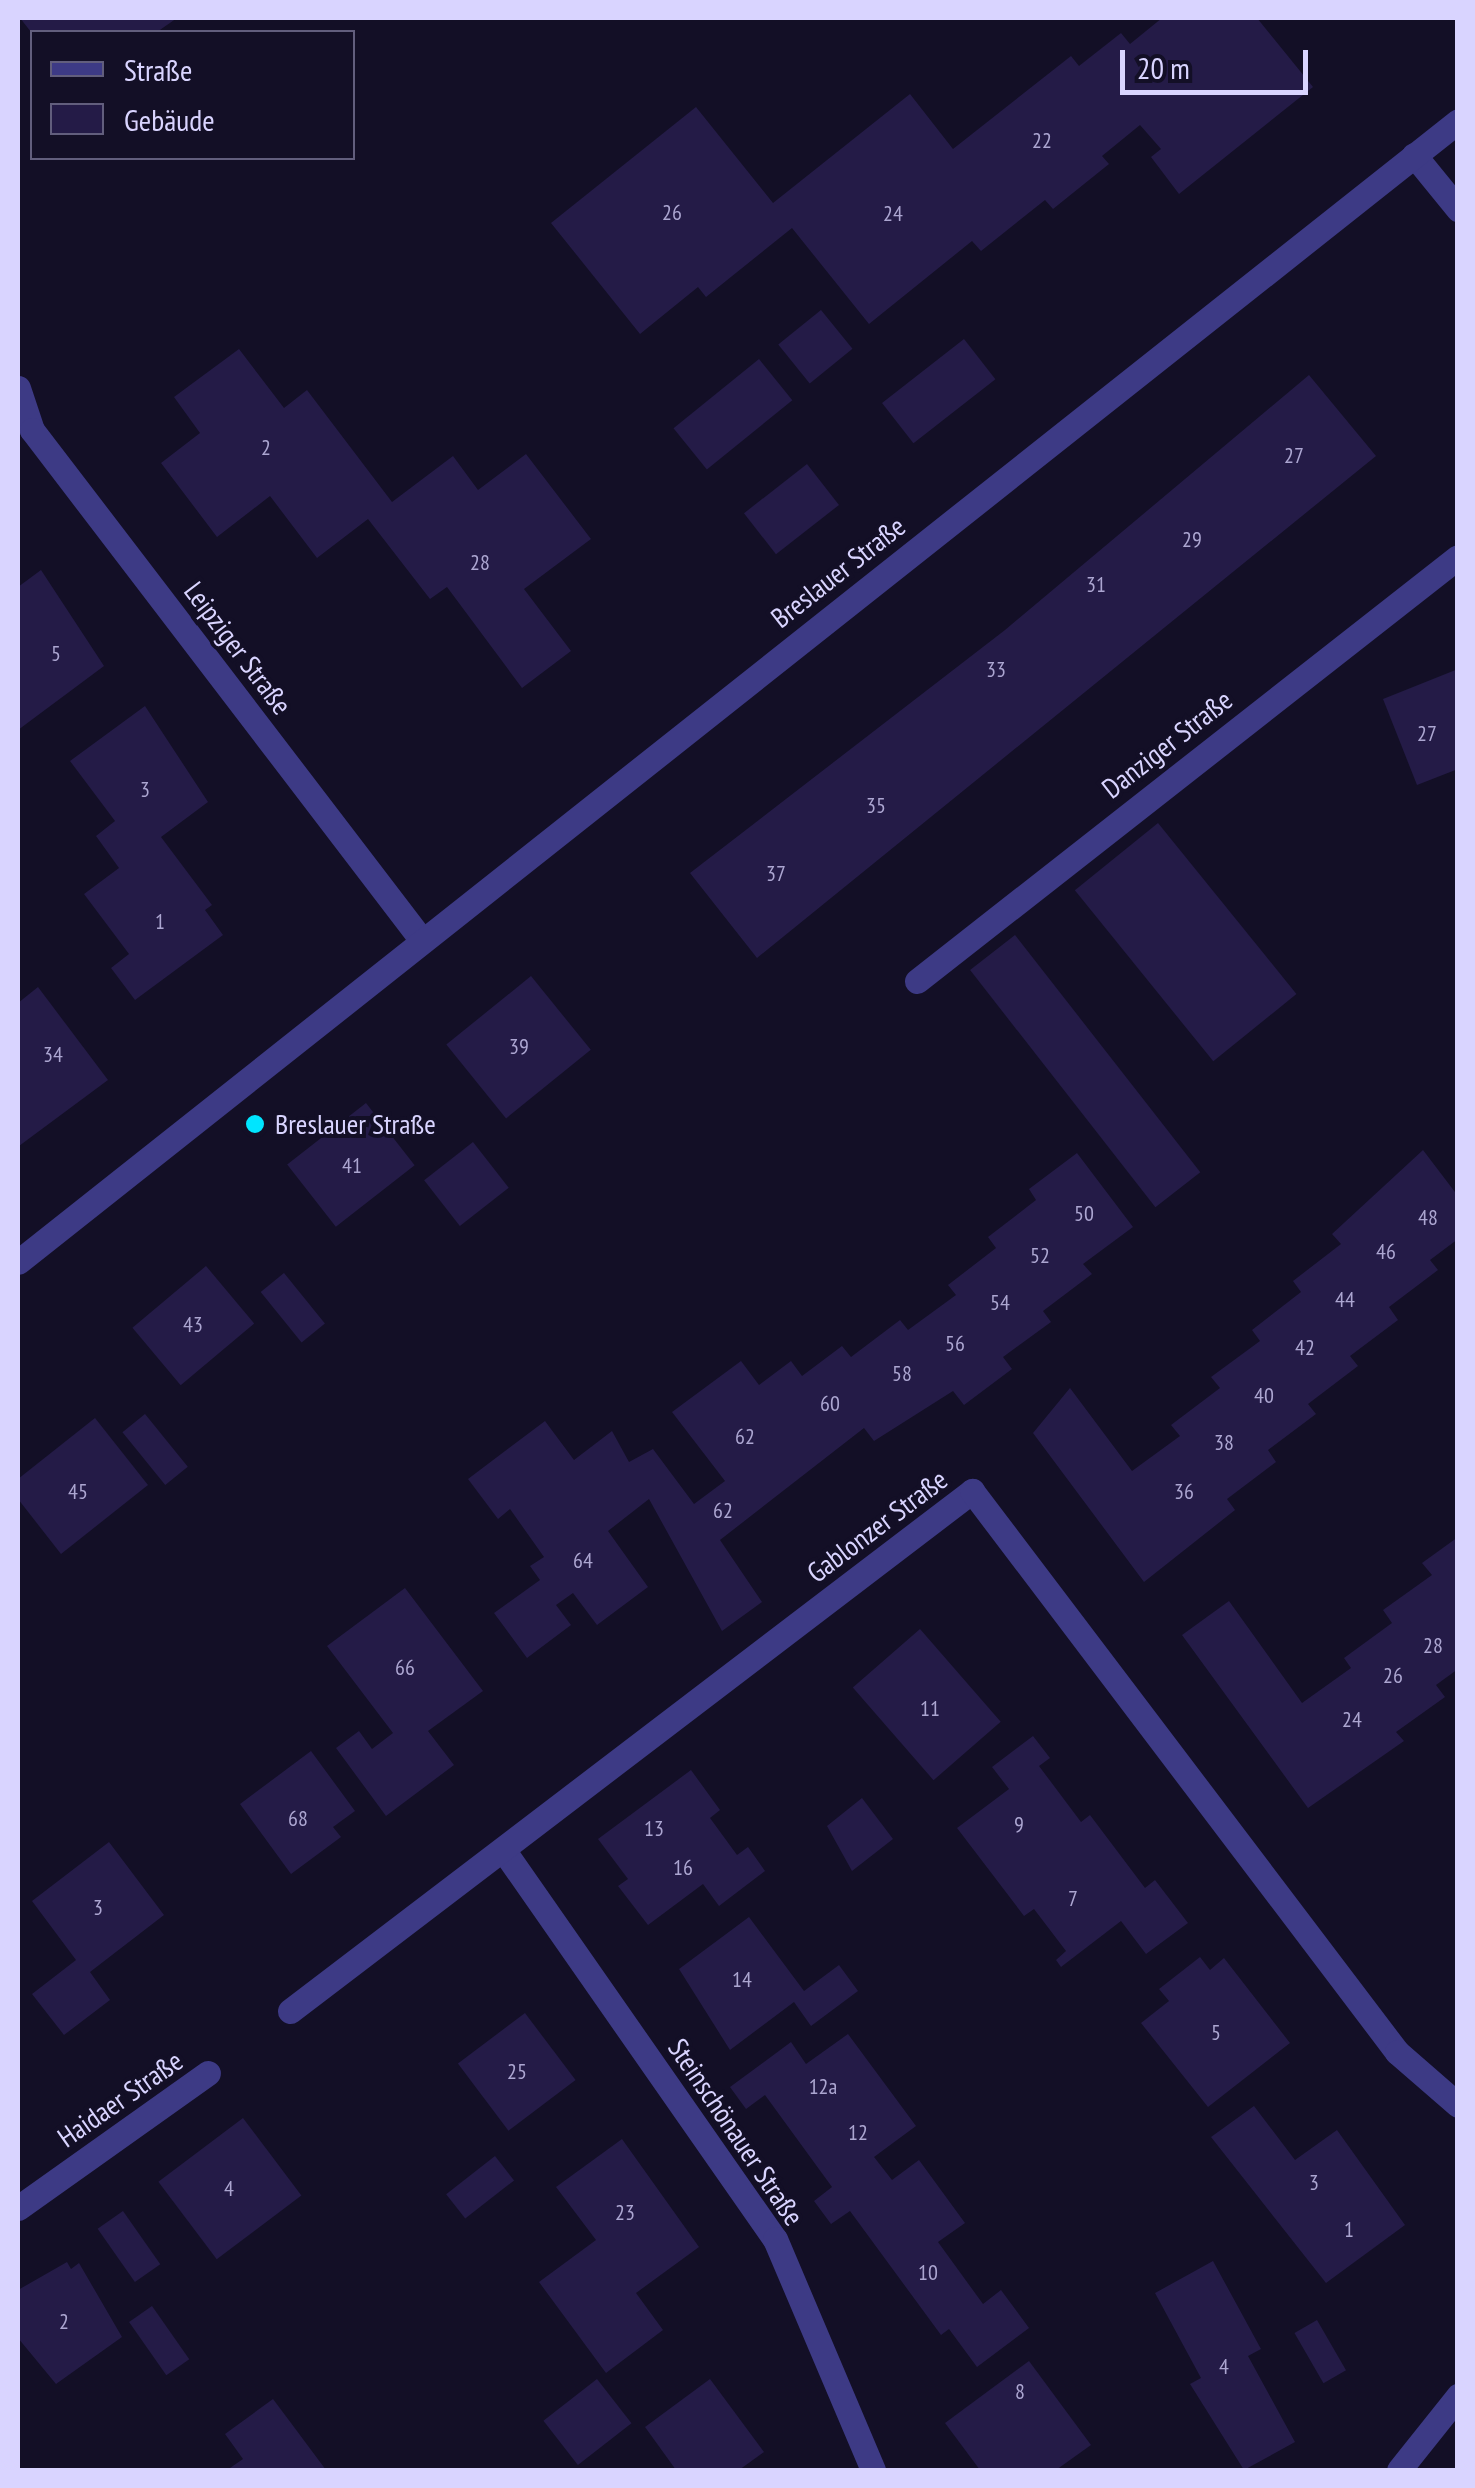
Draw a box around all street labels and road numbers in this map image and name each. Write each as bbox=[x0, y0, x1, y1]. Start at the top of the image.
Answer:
street label: Breslauer Straße bbox=[764, 509, 912, 635]
street label: Leipziger Straße bbox=[177, 575, 299, 721]
street label: Danziger Straße bbox=[1095, 683, 1239, 805]
street label: Gablonzer Straße bbox=[800, 1462, 954, 1590]
street label: Steinschönauer Straße bbox=[661, 2032, 811, 2232]
street label: Haidaer Straße bbox=[51, 2044, 189, 2154]

